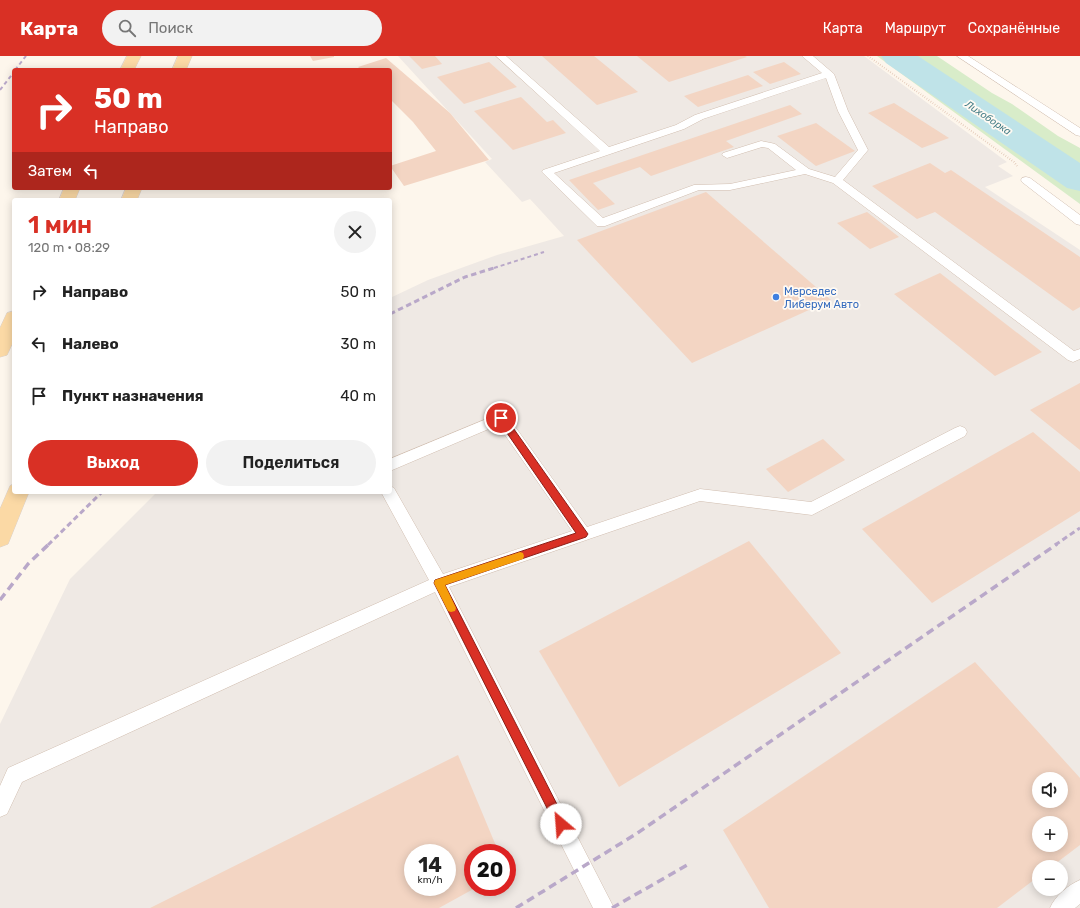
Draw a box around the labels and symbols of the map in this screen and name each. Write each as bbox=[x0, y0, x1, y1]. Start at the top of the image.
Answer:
water label: Лихоборка bbox=[962, 98, 1013, 138]
place label: Мерседес Либерум Авто bbox=[784, 285, 859, 311]
marker: Мерседес Либерум Авто bbox=[771, 292, 781, 302]
pin bbox=[484, 401, 518, 435]
position arrow bbox=[540, 803, 582, 845]
speed limit sign: 20 bbox=[464, 844, 516, 896]

